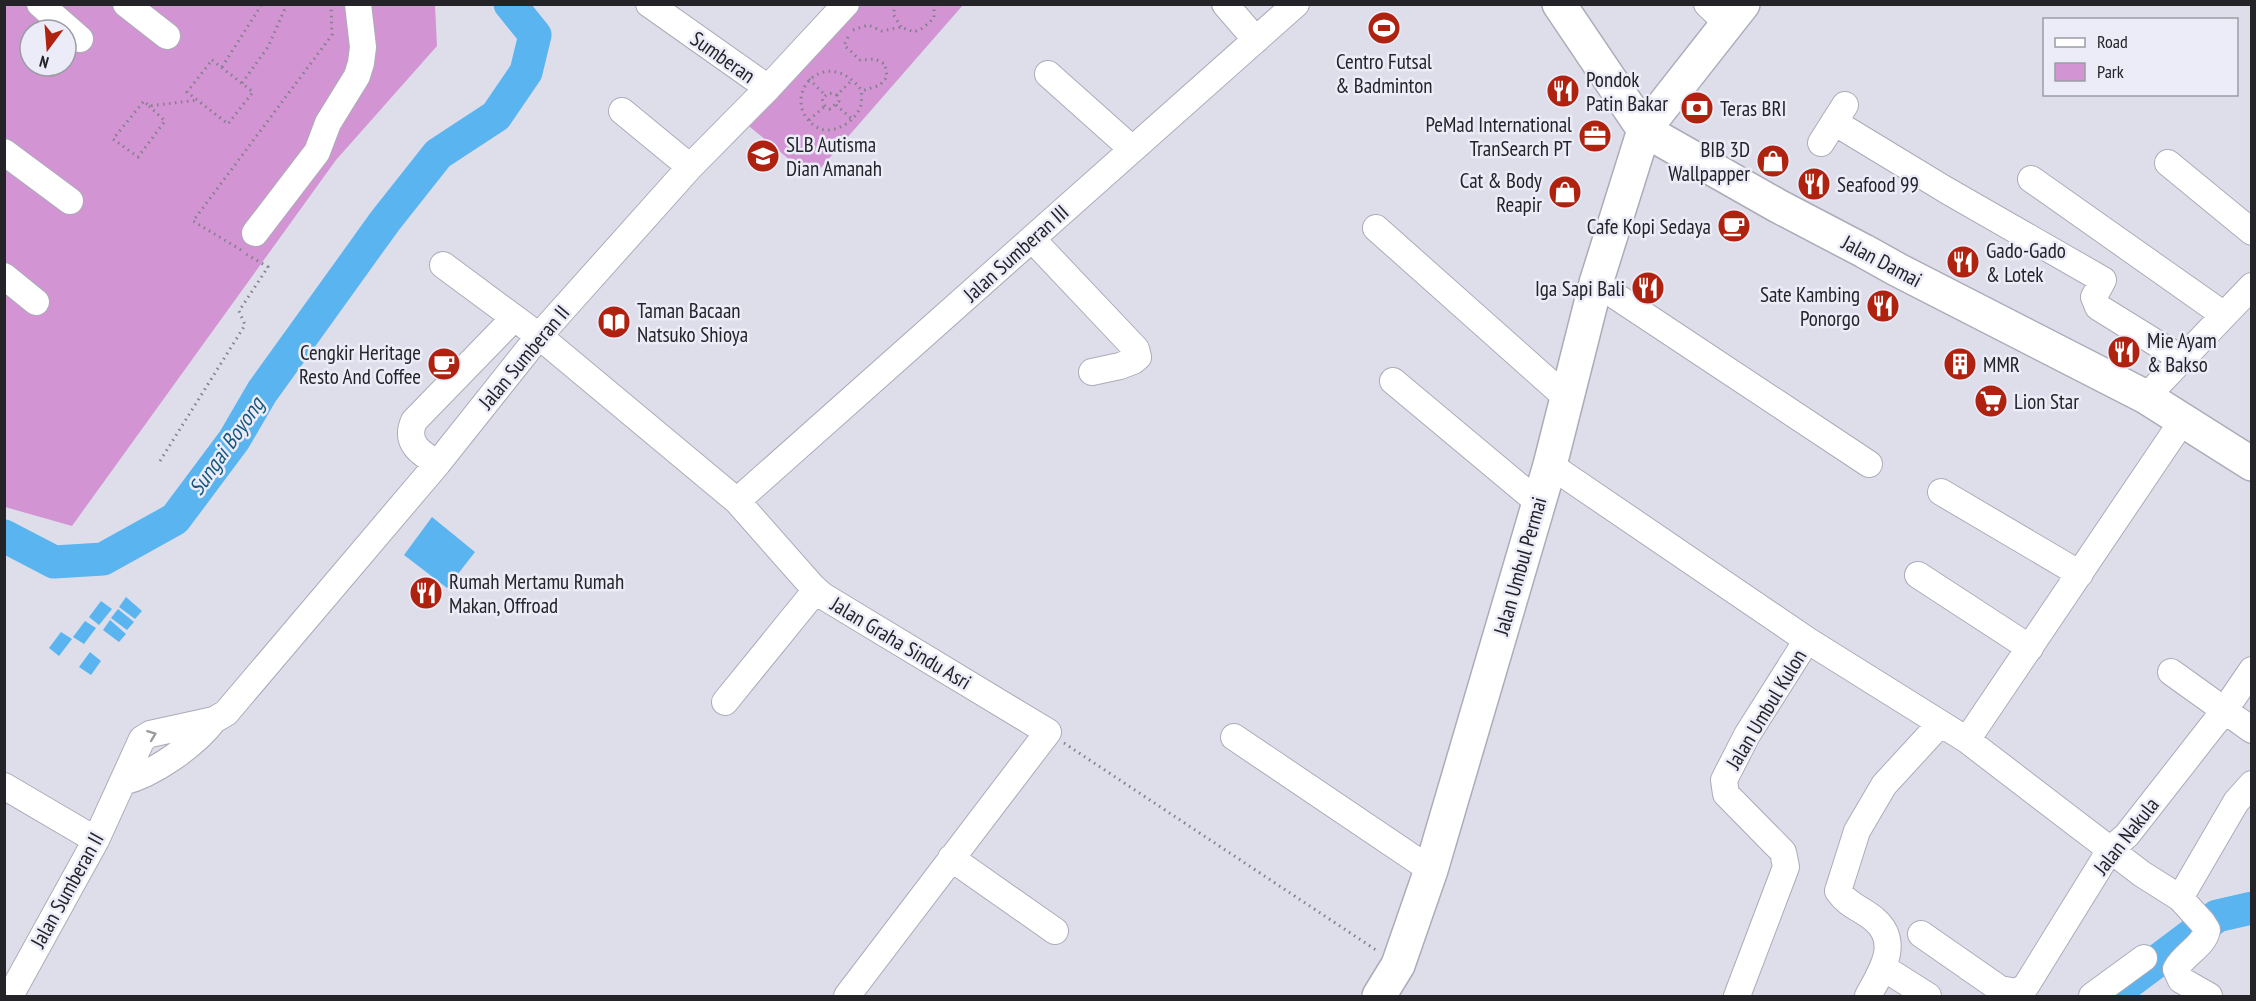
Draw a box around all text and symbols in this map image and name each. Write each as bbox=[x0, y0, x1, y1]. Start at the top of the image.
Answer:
sports icon: Centro Futsal & Badminton bbox=[1366, 10, 1402, 46]
north arrow bbox=[18, 18, 78, 78]
legend bbox=[2043, 18, 2238, 96]
street label: Sumberan bbox=[685, 25, 761, 89]
text: Road bbox=[2097, 30, 2128, 53]
place label: Centro Futsal & Badminton bbox=[1336, 48, 1432, 99]
text: N bbox=[37, 52, 51, 73]
text: Park bbox=[2097, 60, 2124, 83]
place label: Pondok Patin Bakar bbox=[1586, 66, 1668, 117]
restaurant icon: Pondok Patin Bakar bbox=[1545, 73, 1581, 109]
bank icon: Teras BRI bbox=[1679, 90, 1715, 126]
place label: Teras BRI bbox=[1720, 95, 1786, 122]
place label: PeMad International TranSearch PT bbox=[1425, 111, 1573, 162]
office icon: PeMad International TranSearch PT bbox=[1577, 118, 1613, 154]
place label: SLB Autisma Dian Amanah bbox=[786, 131, 882, 182]
place label: BIB 3D Wallpapper bbox=[1668, 136, 1750, 187]
school or university icon: SLB Autisma Dian Amanah bbox=[745, 138, 781, 174]
shop icon: BIB 3D Wallpapper bbox=[1755, 143, 1791, 179]
restaurant icon: Seafood 99 bbox=[1796, 166, 1832, 202]
place label: Cat & Body Reapir bbox=[1460, 167, 1542, 218]
place label: Seafood 99 bbox=[1837, 171, 1919, 198]
shop icon: Cat & Body Reapir bbox=[1547, 174, 1583, 210]
street label: Jalan Sumberan III bbox=[957, 199, 1074, 308]
cafe icon: Cafe Kopi Sedaya bbox=[1716, 208, 1752, 244]
place label: Cafe Kopi Sedaya bbox=[1587, 213, 1711, 240]
street label: Jalan Damai bbox=[1837, 228, 1927, 293]
place label: Gado-Gado & Lotek bbox=[1986, 237, 2066, 288]
restaurant icon: Gado-Gado & Lotek bbox=[1945, 244, 1981, 280]
restaurant icon: Iga Sapi Bali bbox=[1630, 270, 1666, 306]
place label: Iga Sapi Bali bbox=[1535, 275, 1625, 302]
place label: Sate Kambing Ponorgo bbox=[1760, 281, 1860, 332]
restaurant icon: Sate Kambing Ponorgo bbox=[1865, 288, 1901, 324]
place label: Taman Bacaan Natsuko Shioya bbox=[637, 297, 748, 348]
street label: Jalan Sumberan II bbox=[472, 299, 575, 415]
library icon: Taman Bacaan Natsuko Shioya bbox=[596, 304, 632, 340]
place label: Mie Ayam & Bakso bbox=[2147, 327, 2217, 378]
restaurant icon: Mie Ayam & Bakso bbox=[2106, 334, 2142, 370]
place label: Cengkir Heritage Resto And Coffee bbox=[299, 339, 421, 390]
cafe icon: Cengkir Heritage Resto And Coffee bbox=[426, 346, 462, 382]
building icon: MMR bbox=[1942, 346, 1978, 382]
place label: MMR bbox=[1983, 351, 2020, 378]
supermarket icon: Lion Star bbox=[1973, 383, 2009, 419]
place label: Lion Star bbox=[2014, 388, 2079, 415]
water label: Sungai Boyong bbox=[182, 390, 271, 500]
street label: Jalan Umbul Permai bbox=[1487, 494, 1553, 639]
place label: Rumah Mertamu Rumah Makan, Offroad bbox=[449, 568, 624, 619]
restaurant icon: Rumah Mertamu Rumah Makan, Offroad bbox=[408, 575, 444, 611]
street label: Jalan Graha Sindu Asri bbox=[825, 590, 976, 696]
street label: Jalan Umbul Kulon bbox=[1719, 644, 1812, 775]
one-way arrow bbox=[146, 729, 157, 742]
street label: Jalan Nakula bbox=[2087, 792, 2165, 881]
street label: Jalan Sumberan II bbox=[24, 828, 110, 953]

